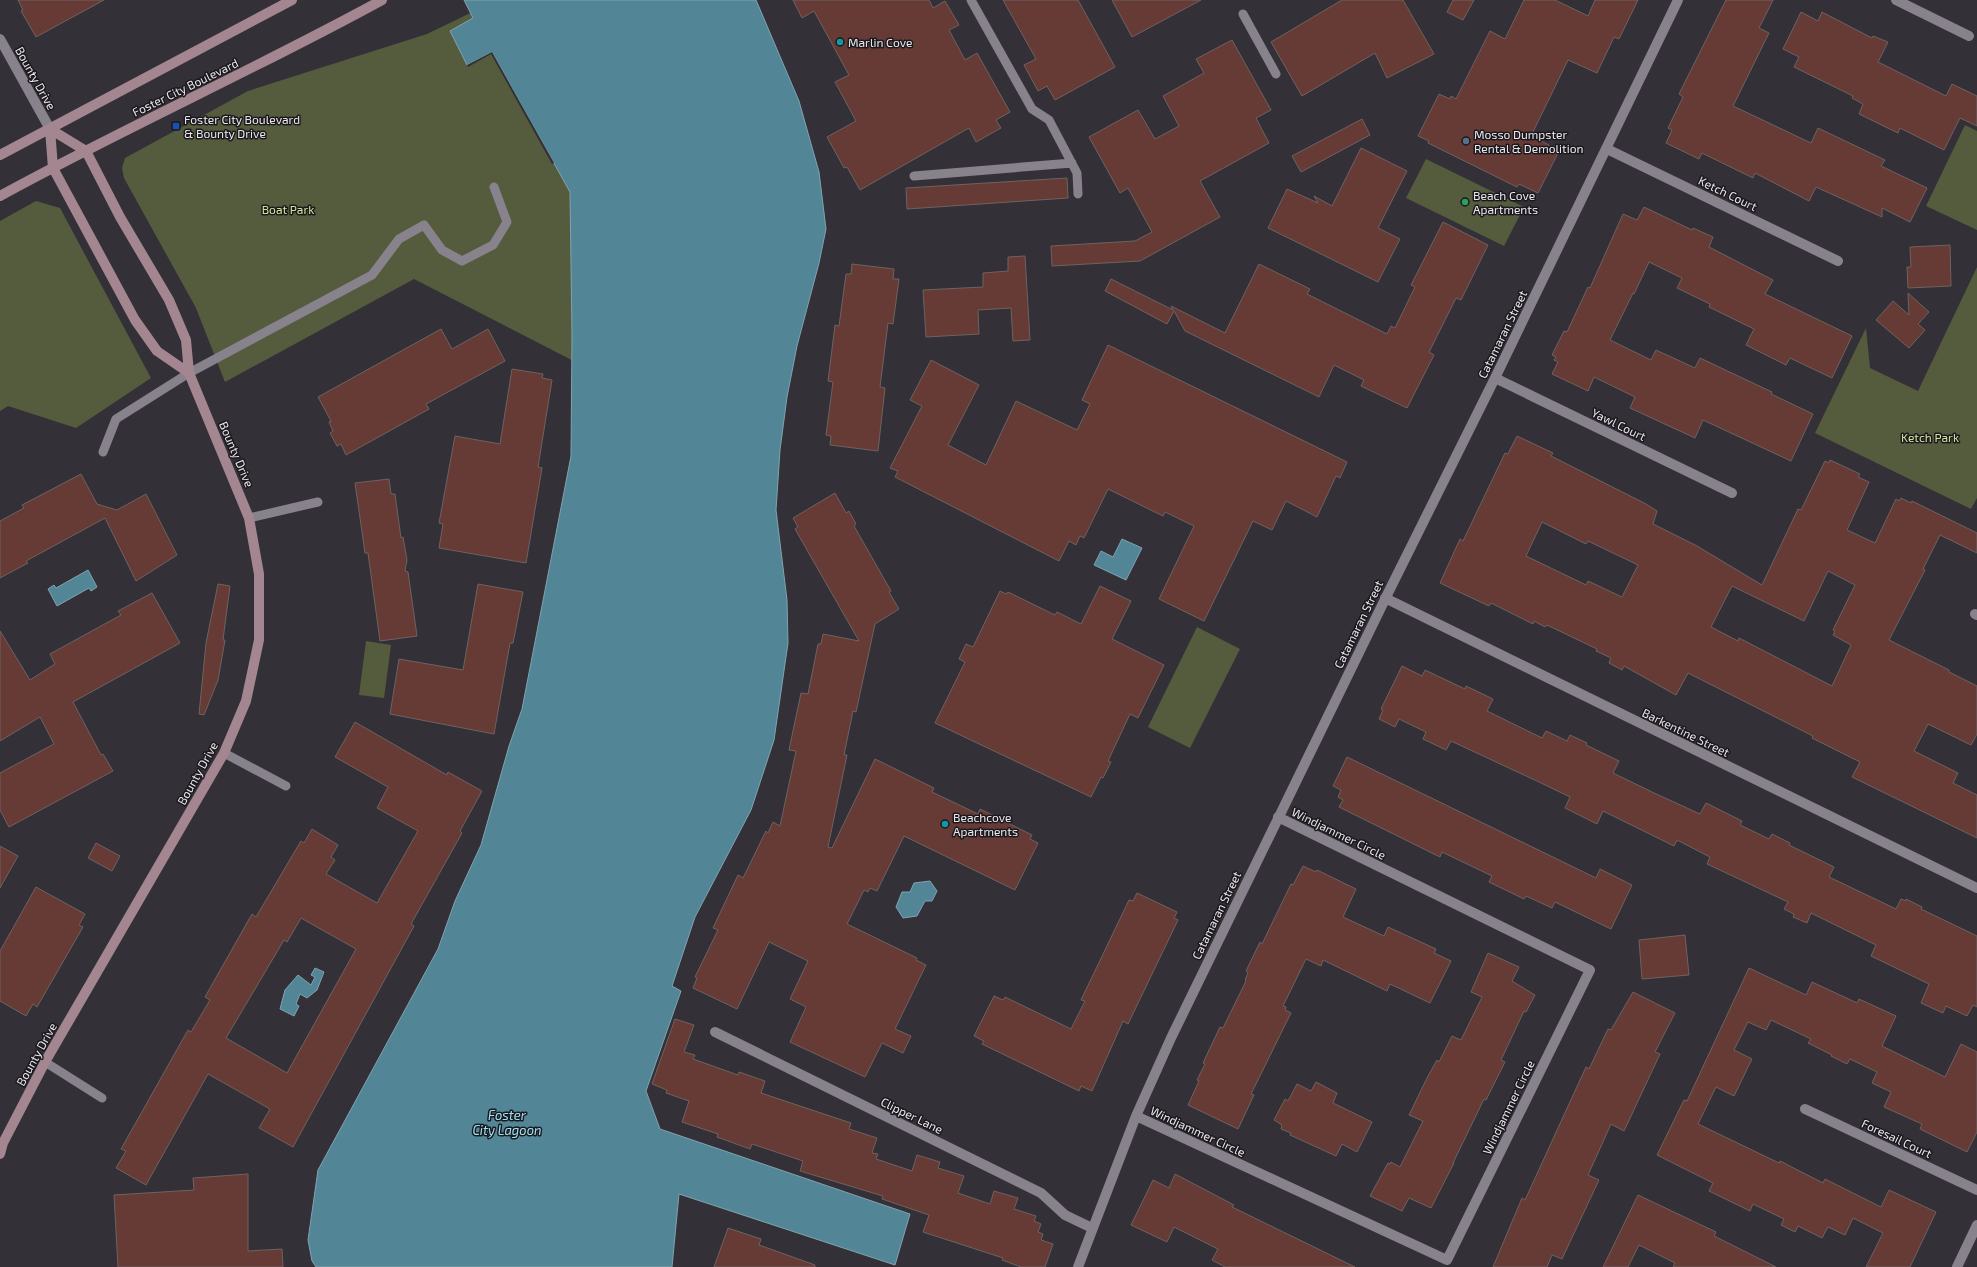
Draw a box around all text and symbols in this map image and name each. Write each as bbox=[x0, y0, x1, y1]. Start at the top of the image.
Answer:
place label: Marlin Cove bbox=[848, 35, 912, 49]
marker: Marlin Cove bbox=[835, 37, 845, 47]
street label: Bounty Drive bbox=[13, 44, 59, 112]
street label: Foster City Boulevard bbox=[130, 55, 240, 119]
place label: Foster City Boulevard & Bounty Drive bbox=[184, 112, 300, 140]
marker: Foster City Boulevard & Bounty Drive bbox=[171, 121, 181, 131]
place label: Mosso Dumpster Rental & Demolition bbox=[1474, 127, 1583, 155]
marker: Mosso Dumpster Rental & Demolition bbox=[1461, 136, 1471, 146]
street label: Ketch Court bbox=[1696, 173, 1760, 213]
place label: Beach Cove Apartments bbox=[1473, 188, 1538, 216]
marker: Beach Cove Apartments bbox=[1460, 197, 1470, 207]
park label: Boat Park bbox=[262, 202, 314, 216]
street label: Catamaran Street bbox=[1475, 287, 1530, 380]
street label: Yawl Court bbox=[1590, 405, 1649, 443]
street label: Bounty Drive bbox=[217, 419, 257, 489]
park label: Ketch Park bbox=[1901, 430, 1959, 444]
street label: Catamaran Street bbox=[1331, 577, 1386, 670]
street label: Barkentine Street bbox=[1640, 705, 1732, 759]
street label: Bounty Drive bbox=[174, 739, 220, 807]
street label: Windjammer Circle bbox=[1289, 804, 1388, 863]
place label: Beachcove Apartments bbox=[953, 810, 1018, 838]
marker: Beachcove Apartments bbox=[940, 819, 950, 829]
street label: Catamaran Street bbox=[1189, 868, 1244, 961]
street label: Bounty Drive bbox=[13, 1020, 59, 1088]
street label: Windjammer Circle bbox=[1479, 1058, 1538, 1157]
street label: Clipper Lane bbox=[879, 1094, 945, 1136]
street label: Windjammer Circle bbox=[1148, 1103, 1248, 1160]
water label: Foster City Lagoon bbox=[472, 1107, 542, 1138]
street label: Foresail Court bbox=[1860, 1116, 1935, 1161]

